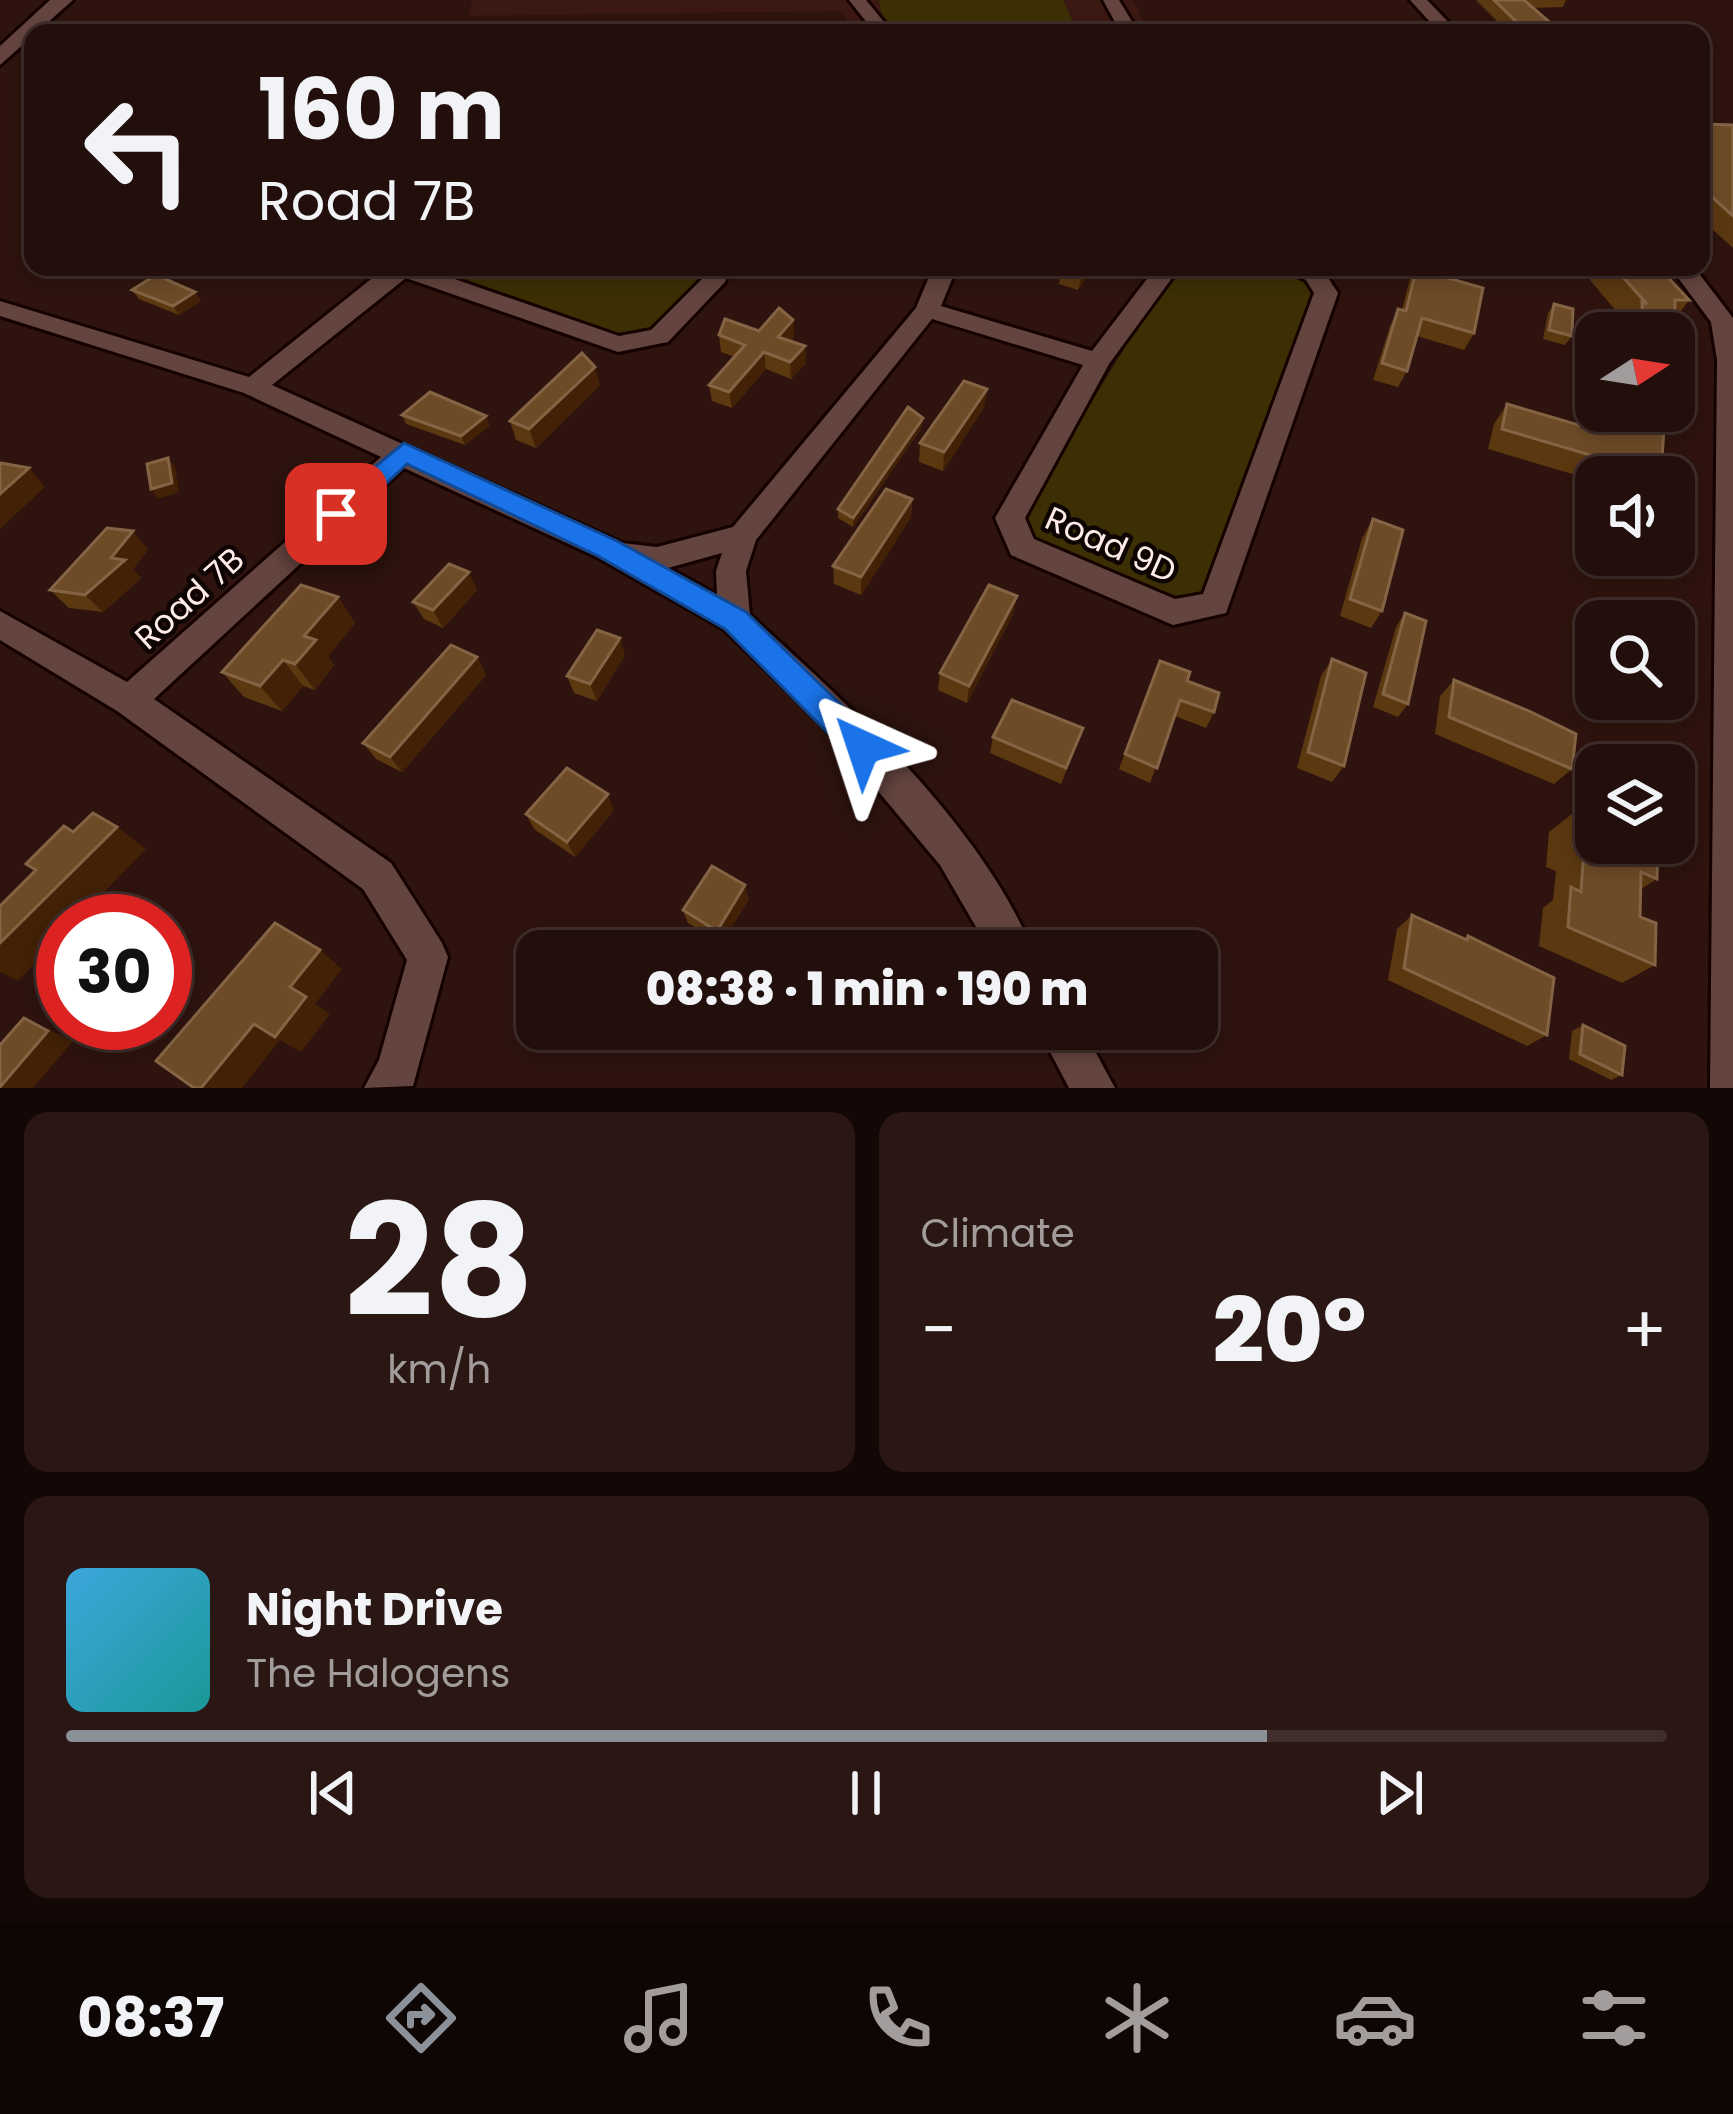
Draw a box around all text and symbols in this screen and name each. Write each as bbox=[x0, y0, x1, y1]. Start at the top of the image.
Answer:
text: 160 m bbox=[258, 51, 505, 168]
icon: left bbox=[60, 72, 216, 228]
text: Road 7B bbox=[258, 163, 475, 239]
north arrow bbox=[1575, 312, 1695, 432]
map controls bbox=[1575, 312, 1695, 864]
button: sound bbox=[1575, 456, 1695, 576]
pin bbox=[285, 463, 387, 565]
icon: arrive bbox=[303, 481, 369, 547]
street label: Road 9D bbox=[1038, 495, 1184, 594]
street label: Road 7B bbox=[124, 536, 254, 660]
button: search bbox=[1575, 600, 1695, 720]
position arrow bbox=[800, 684, 926, 810]
button: layers bbox=[1575, 744, 1695, 864]
speed limit sign: 30 bbox=[36, 894, 192, 1050]
text: 08:38 · 1 min · 190 m bbox=[646, 958, 1088, 1021]
text: 28 bbox=[344, 1152, 534, 1371]
text: Climate bbox=[921, 1206, 1075, 1261]
text: 20° bbox=[1213, 1267, 1366, 1394]
text: − bbox=[921, 1284, 957, 1376]
text: + bbox=[1622, 1284, 1667, 1376]
text: km/h bbox=[387, 1342, 491, 1397]
text: Night Drive bbox=[246, 1578, 503, 1641]
text: The Halogens bbox=[246, 1646, 510, 1701]
icon: previous bbox=[300, 1760, 366, 1826]
icon: pause bbox=[833, 1760, 899, 1826]
icon: next bbox=[1367, 1760, 1433, 1826]
icon: directions bbox=[379, 1976, 463, 2060]
icon: music bbox=[617, 1976, 701, 2060]
icon: phone bbox=[856, 1976, 940, 2060]
icon: climate bbox=[1095, 1976, 1179, 2060]
icon: car bbox=[1333, 1976, 1417, 2060]
icon: filters bbox=[1572, 1976, 1656, 2060]
text: 08:37 bbox=[77, 1980, 224, 2056]

